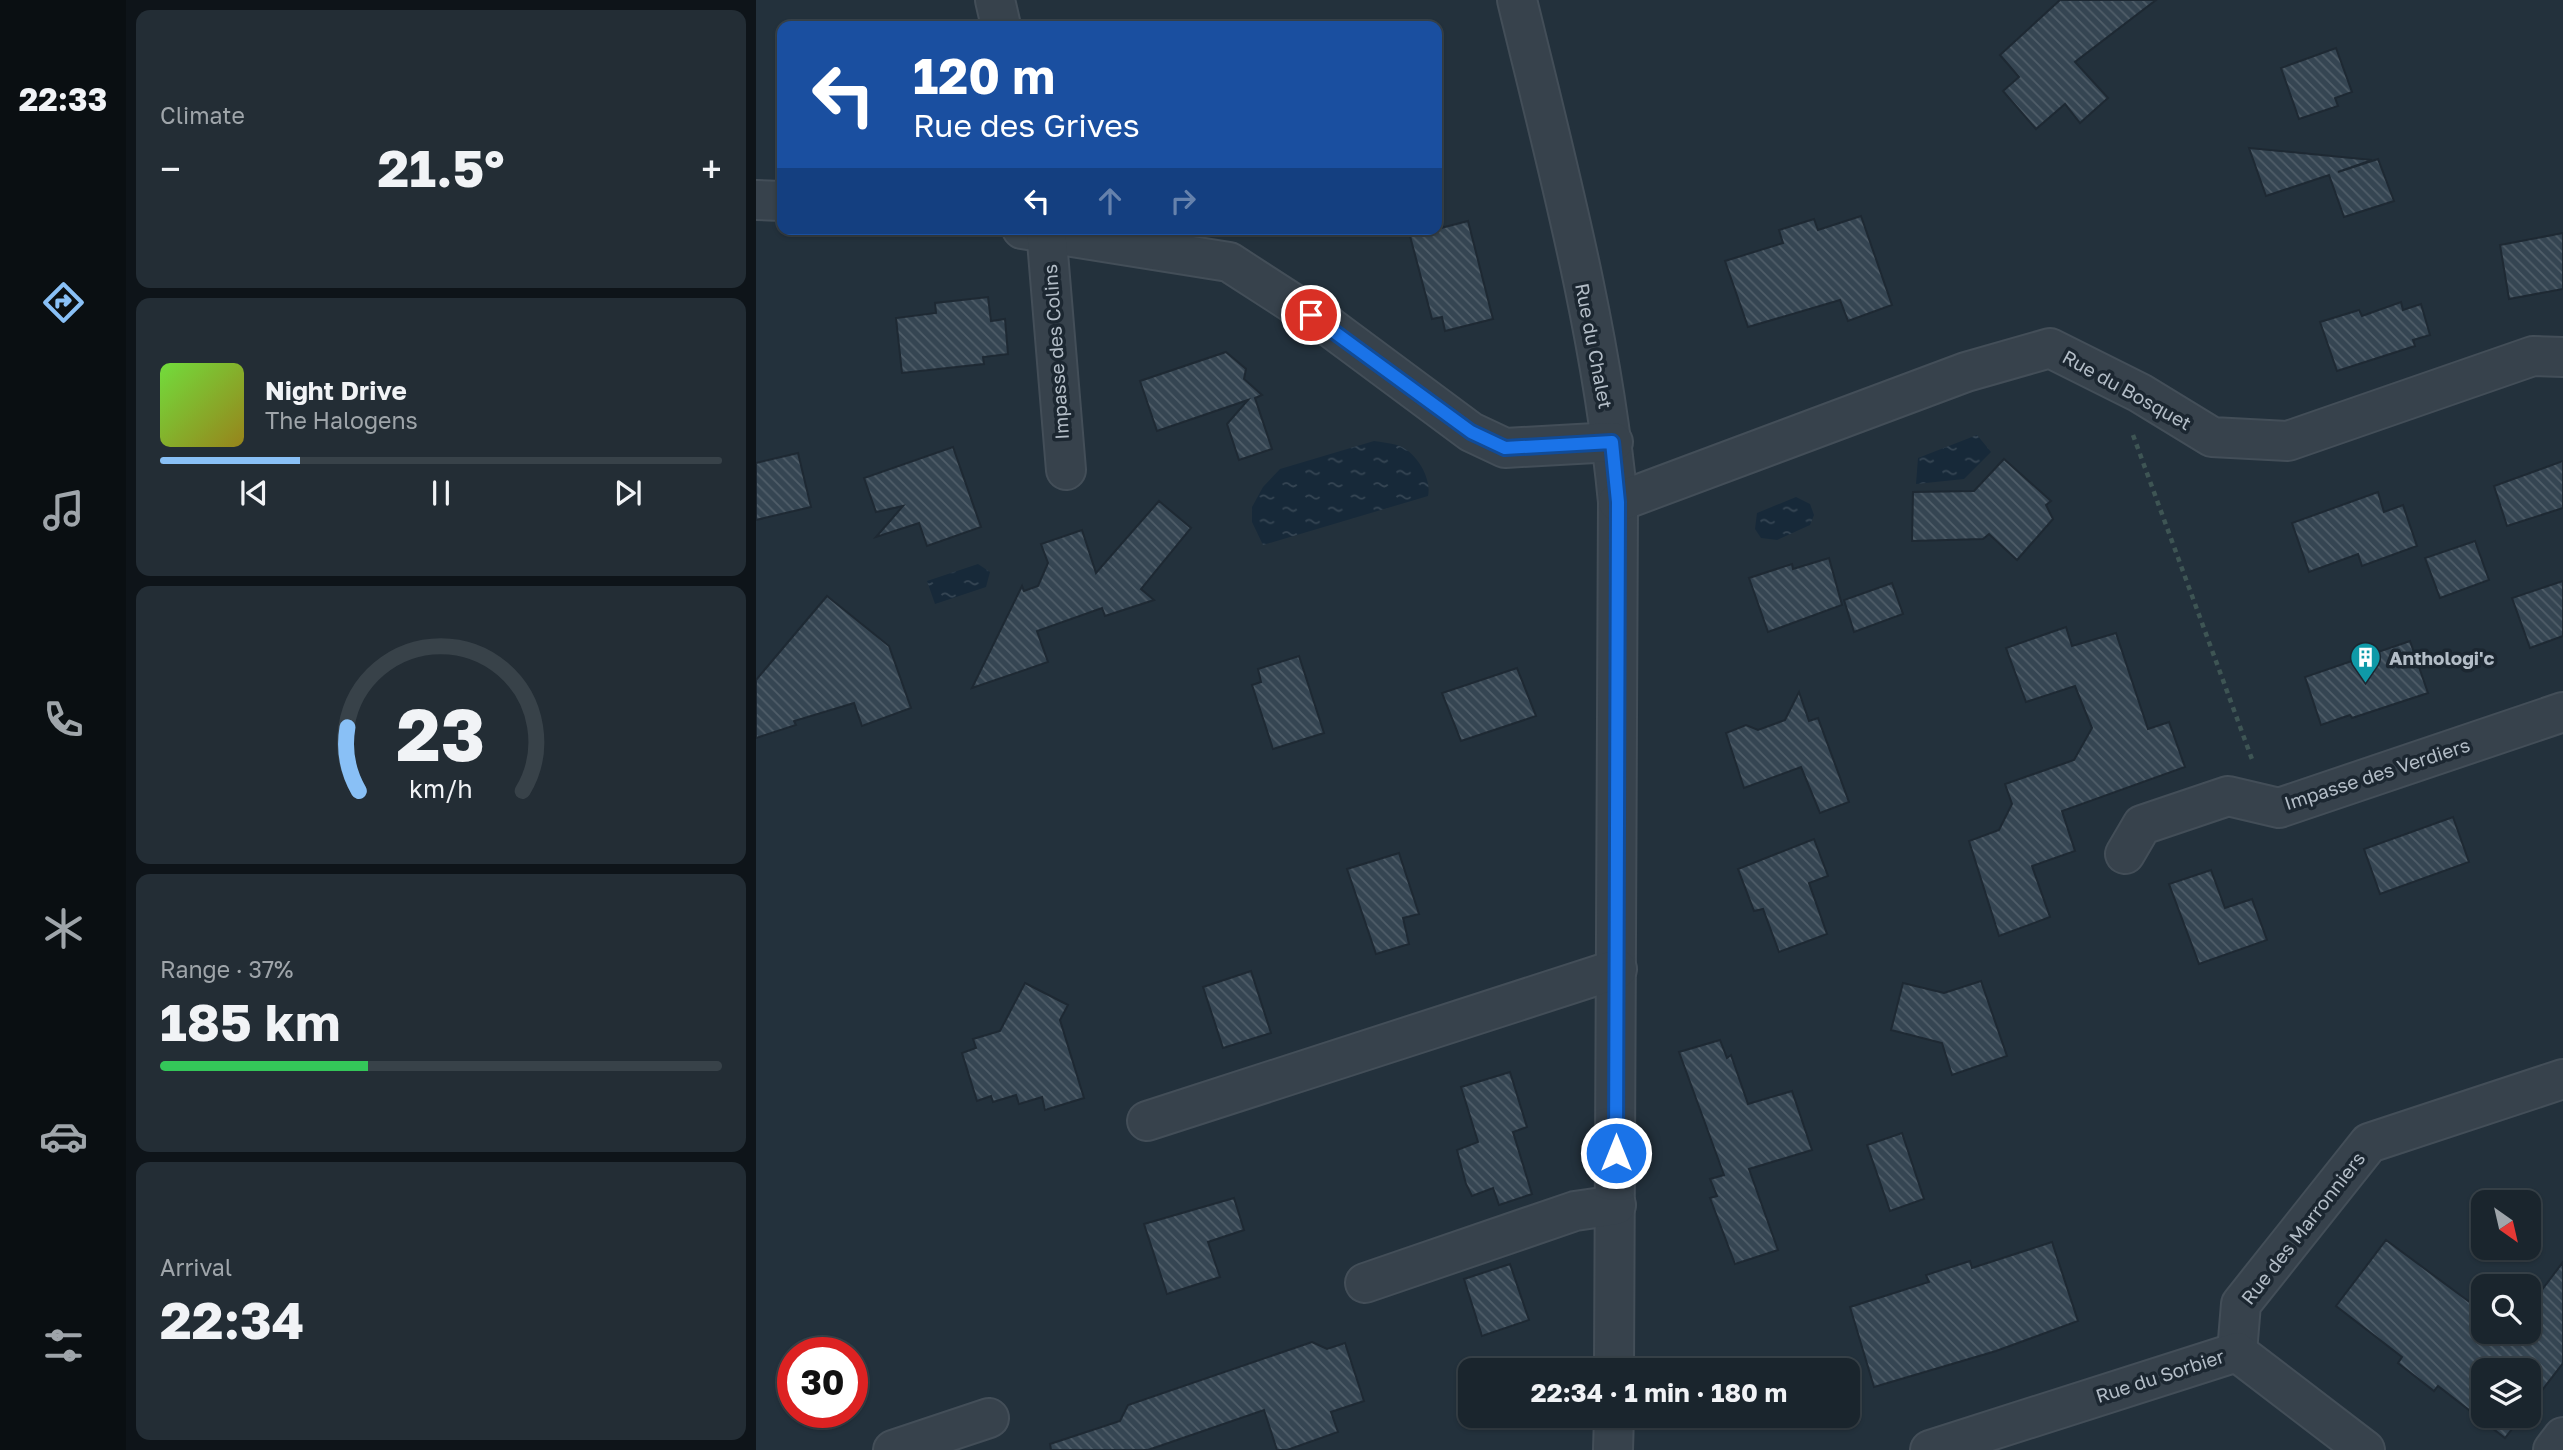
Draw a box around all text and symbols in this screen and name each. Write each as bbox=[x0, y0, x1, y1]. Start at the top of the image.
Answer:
text: 120 m bbox=[913, 46, 1055, 105]
icon: left bbox=[798, 49, 889, 140]
text: 22:33 bbox=[19, 80, 107, 118]
text: Climate bbox=[160, 101, 245, 129]
text: Rue des Grives bbox=[913, 106, 1140, 144]
text: 21.5° bbox=[377, 136, 505, 198]
text: − bbox=[160, 146, 181, 191]
text: + bbox=[701, 146, 722, 191]
icon: left bbox=[1018, 182, 1056, 220]
icon: ahead bbox=[1091, 182, 1129, 220]
icon: right bbox=[1164, 182, 1202, 220]
street label: Impasse des Colins bbox=[1038, 264, 1073, 441]
icon: directions bbox=[39, 278, 88, 327]
street label: Rue du Chalet bbox=[1571, 281, 1618, 411]
pin bbox=[1281, 285, 1341, 345]
icon: arrive bbox=[1292, 296, 1330, 334]
street label: Rue du Bosquet bbox=[2059, 345, 2196, 434]
text: Night Drive bbox=[265, 375, 407, 406]
text: The Halogens bbox=[265, 406, 418, 434]
icon: previous bbox=[235, 474, 273, 512]
icon: pause bbox=[422, 474, 460, 512]
icon: next bbox=[609, 474, 647, 512]
icon: music bbox=[39, 486, 88, 535]
building icon: Anthologi'c bbox=[2349, 641, 2383, 685]
place label: Anthologi'c bbox=[2389, 646, 2494, 669]
text: 23 bbox=[397, 690, 485, 777]
icon: phone bbox=[39, 695, 88, 744]
street label: Impasse des Verdiers bbox=[2281, 733, 2473, 814]
text: km/h bbox=[409, 773, 473, 804]
icon: climate bbox=[39, 904, 88, 953]
text: Range · 37% bbox=[160, 955, 293, 983]
text: 185 km bbox=[160, 990, 340, 1052]
icon: car bbox=[39, 1112, 88, 1161]
position arrow bbox=[1579, 1116, 1653, 1190]
street label: Rue des Marronniers bbox=[2236, 1147, 2369, 1309]
north arrow bbox=[2471, 1190, 2541, 1260]
map controls bbox=[2471, 1190, 2541, 1428]
text: Arrival bbox=[160, 1253, 232, 1281]
button: search bbox=[2471, 1274, 2541, 1344]
text: 22:34 bbox=[160, 1288, 304, 1350]
icon: filters bbox=[39, 1321, 88, 1370]
speed limit sign: 30 bbox=[777, 1337, 868, 1428]
street label: Rue du Sorbier bbox=[2093, 1344, 2228, 1407]
button: layers bbox=[2471, 1358, 2541, 1428]
text: 22:34 · 1 min · 180 m bbox=[1531, 1377, 1787, 1408]

